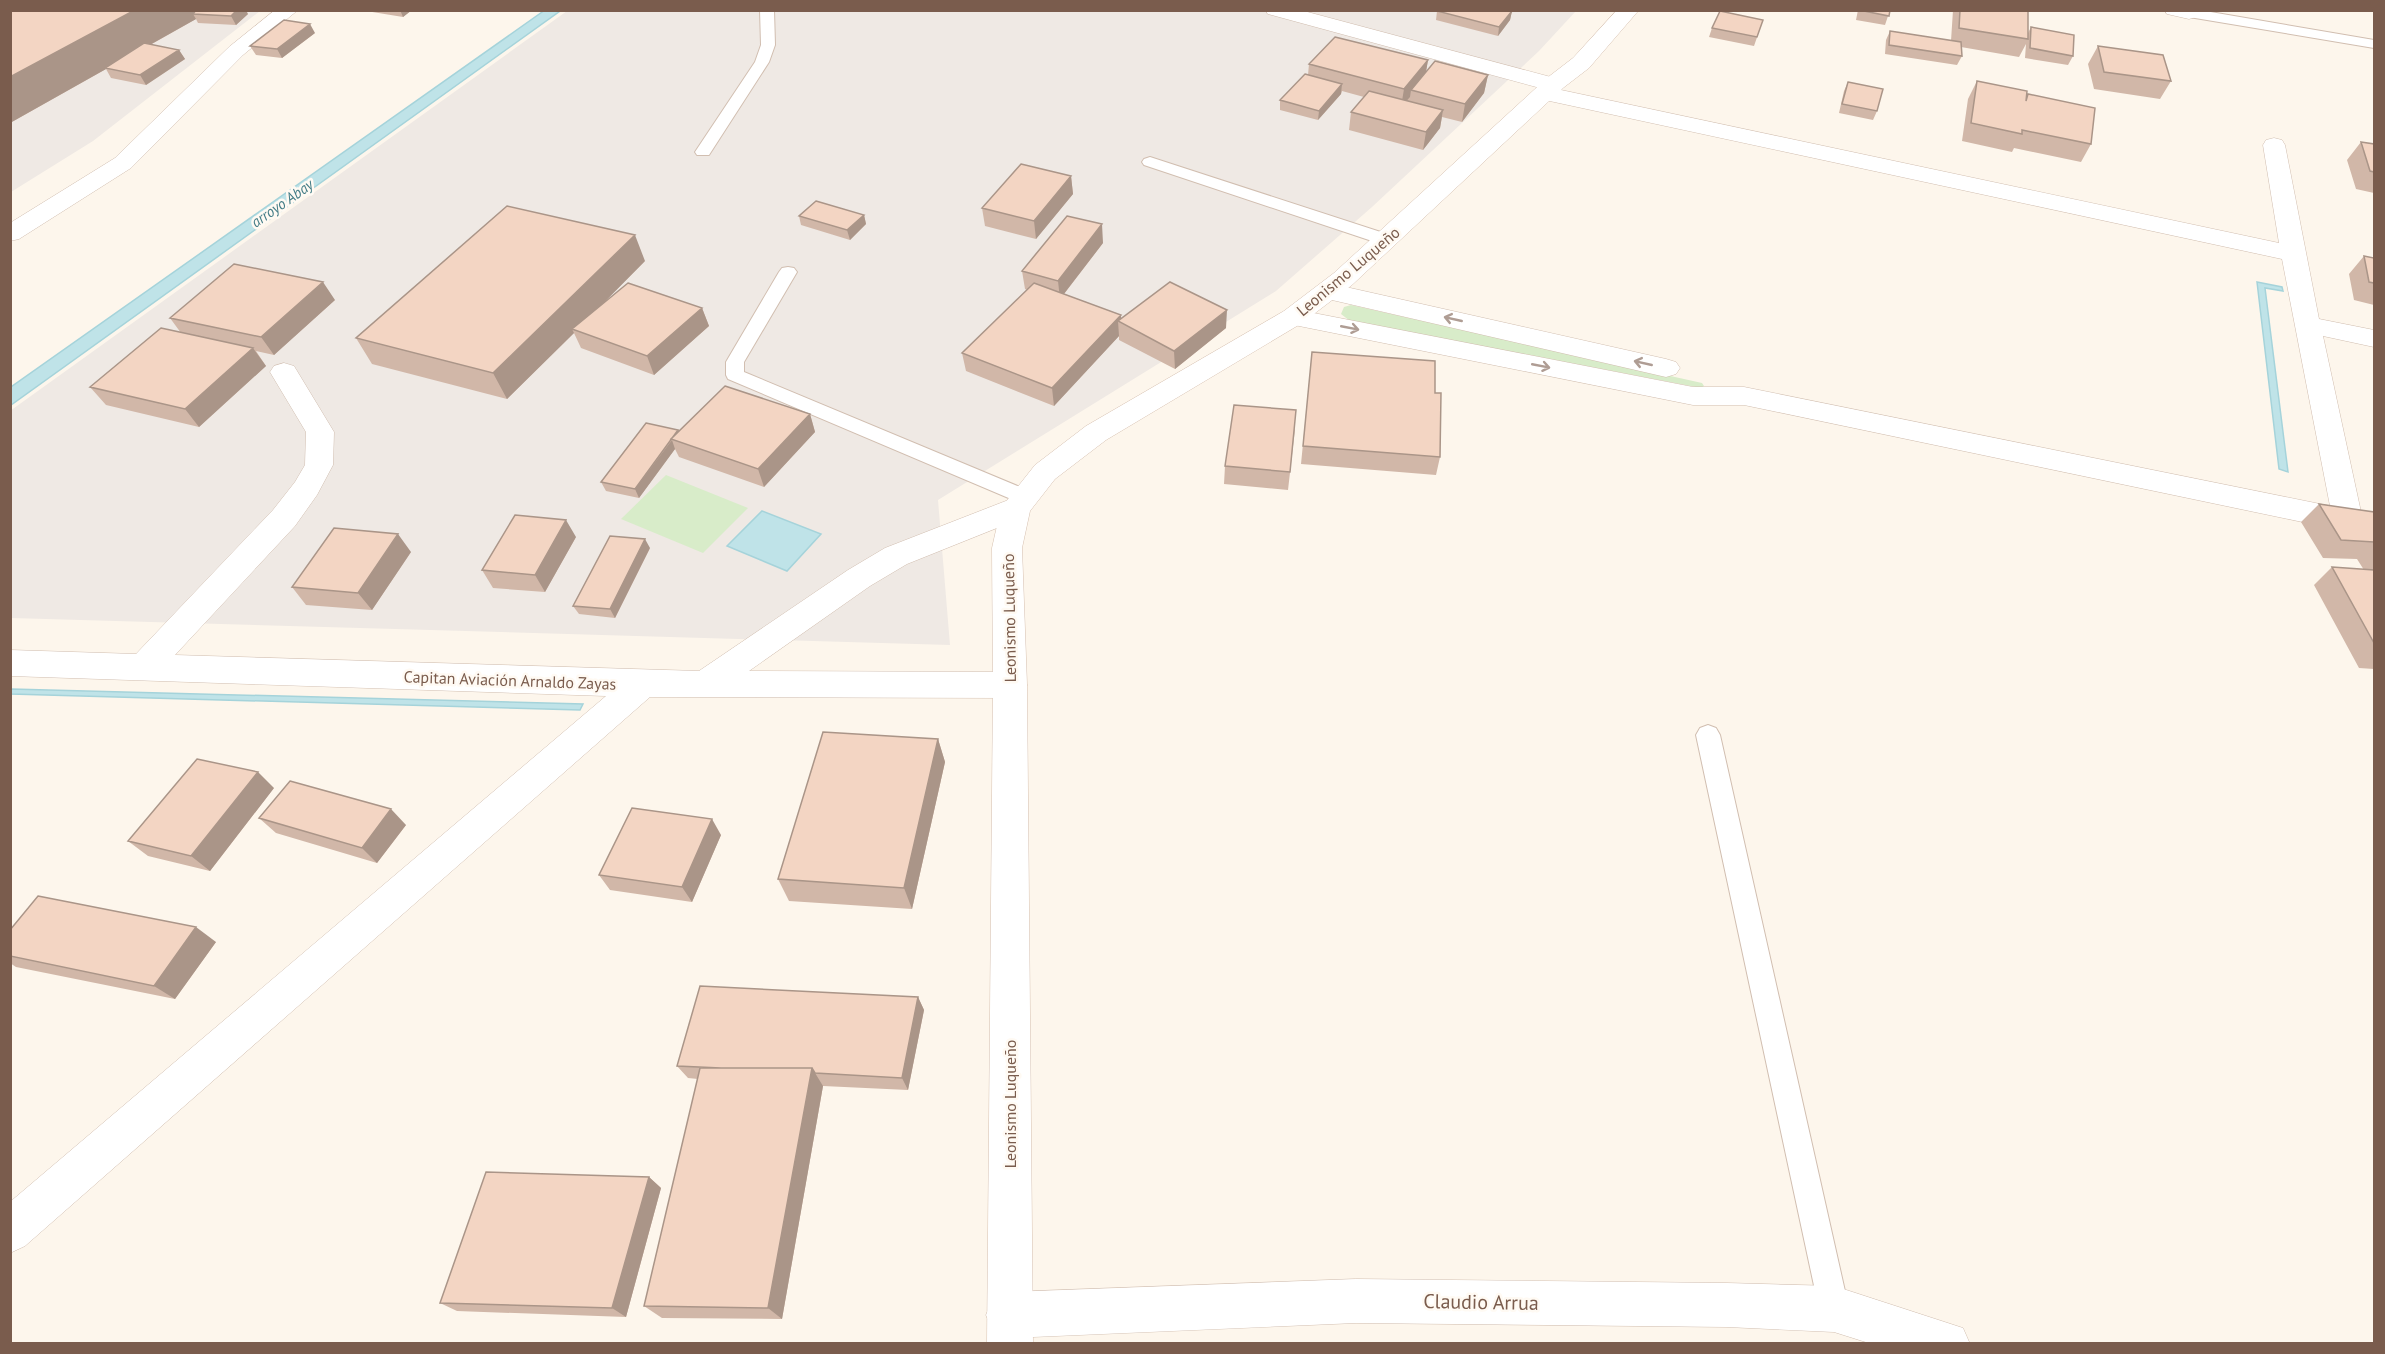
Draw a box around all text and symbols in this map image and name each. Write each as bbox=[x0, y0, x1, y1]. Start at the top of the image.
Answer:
water label: arroyo Abay bbox=[247, 174, 318, 231]
street label: Leonismo Luqueño bbox=[1292, 222, 1404, 320]
one-way arrow bbox=[1444, 313, 1463, 325]
one-way arrow bbox=[1340, 323, 1359, 334]
one-way arrow bbox=[1634, 357, 1653, 368]
one-way arrow bbox=[1531, 361, 1551, 372]
street label: Leonismo Luqueño bbox=[998, 553, 1020, 683]
street label: Capitan Aviación Arnaldo Zayas bbox=[403, 666, 617, 694]
street label: Leonismo Luqueño bbox=[1000, 1040, 1020, 1168]
street label: Claudio Arrua bbox=[1423, 1288, 1539, 1316]

